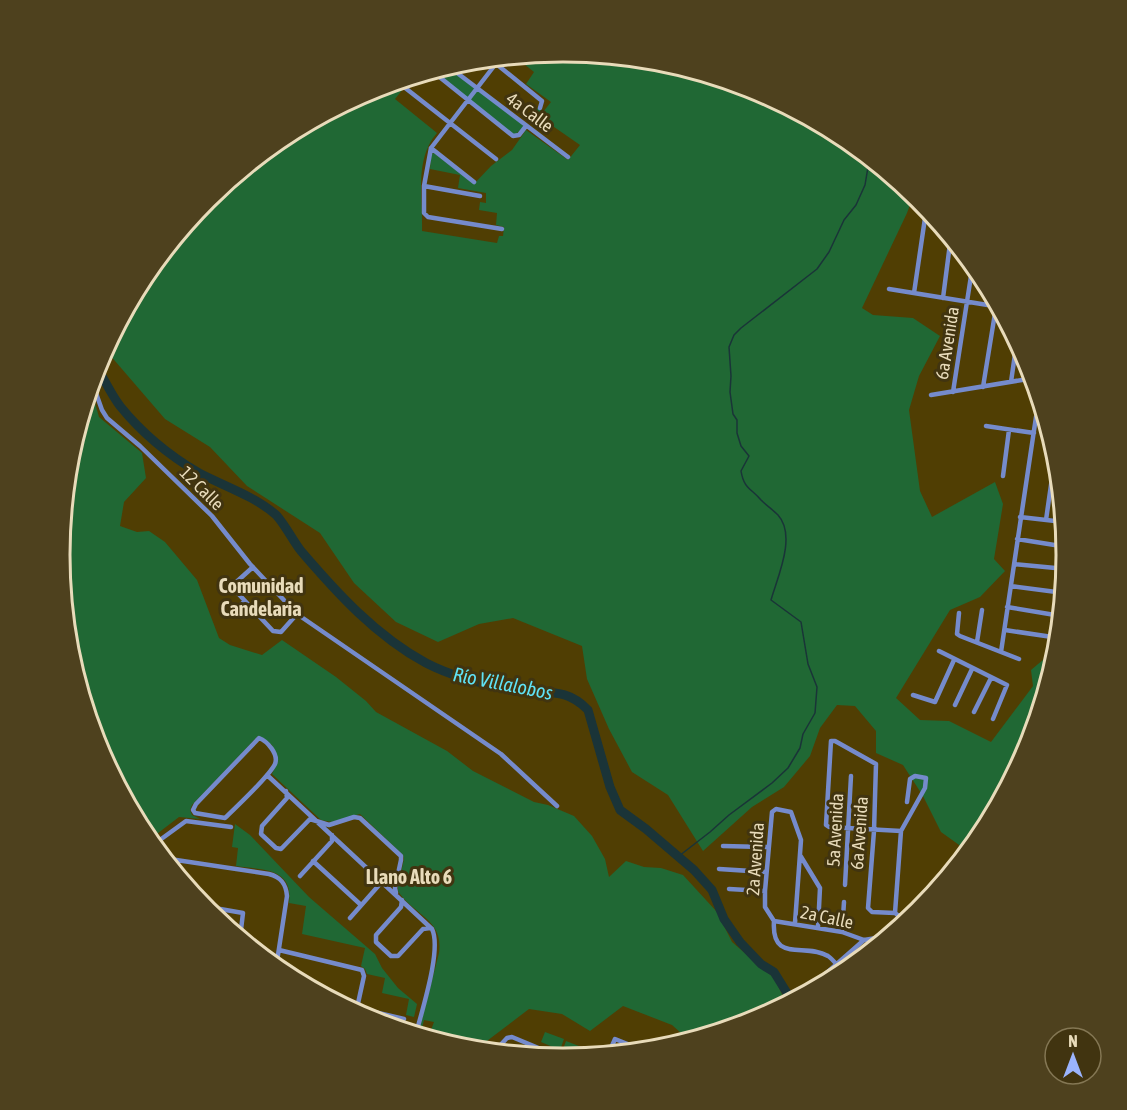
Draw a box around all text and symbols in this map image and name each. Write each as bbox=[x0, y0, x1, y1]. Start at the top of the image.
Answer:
street label: 4a Calle bbox=[502, 88, 558, 136]
street label: 6a Avenida bbox=[931, 305, 963, 381]
street label: 12 Calle bbox=[176, 462, 228, 514]
district label: Comunidad Candelaria bbox=[218, 574, 304, 620]
water label: Río Villalobos bbox=[451, 662, 555, 704]
street label: 5a Avenida bbox=[823, 793, 847, 867]
street label: 6a Avenida bbox=[846, 796, 872, 870]
street label: 2a Avenida bbox=[742, 822, 768, 896]
district label: Llano Alto 6 bbox=[366, 865, 452, 888]
street label: 2a Calle bbox=[799, 901, 855, 933]
north arrow bbox=[1043, 1026, 1103, 1086]
text: N bbox=[1068, 1032, 1078, 1050]

